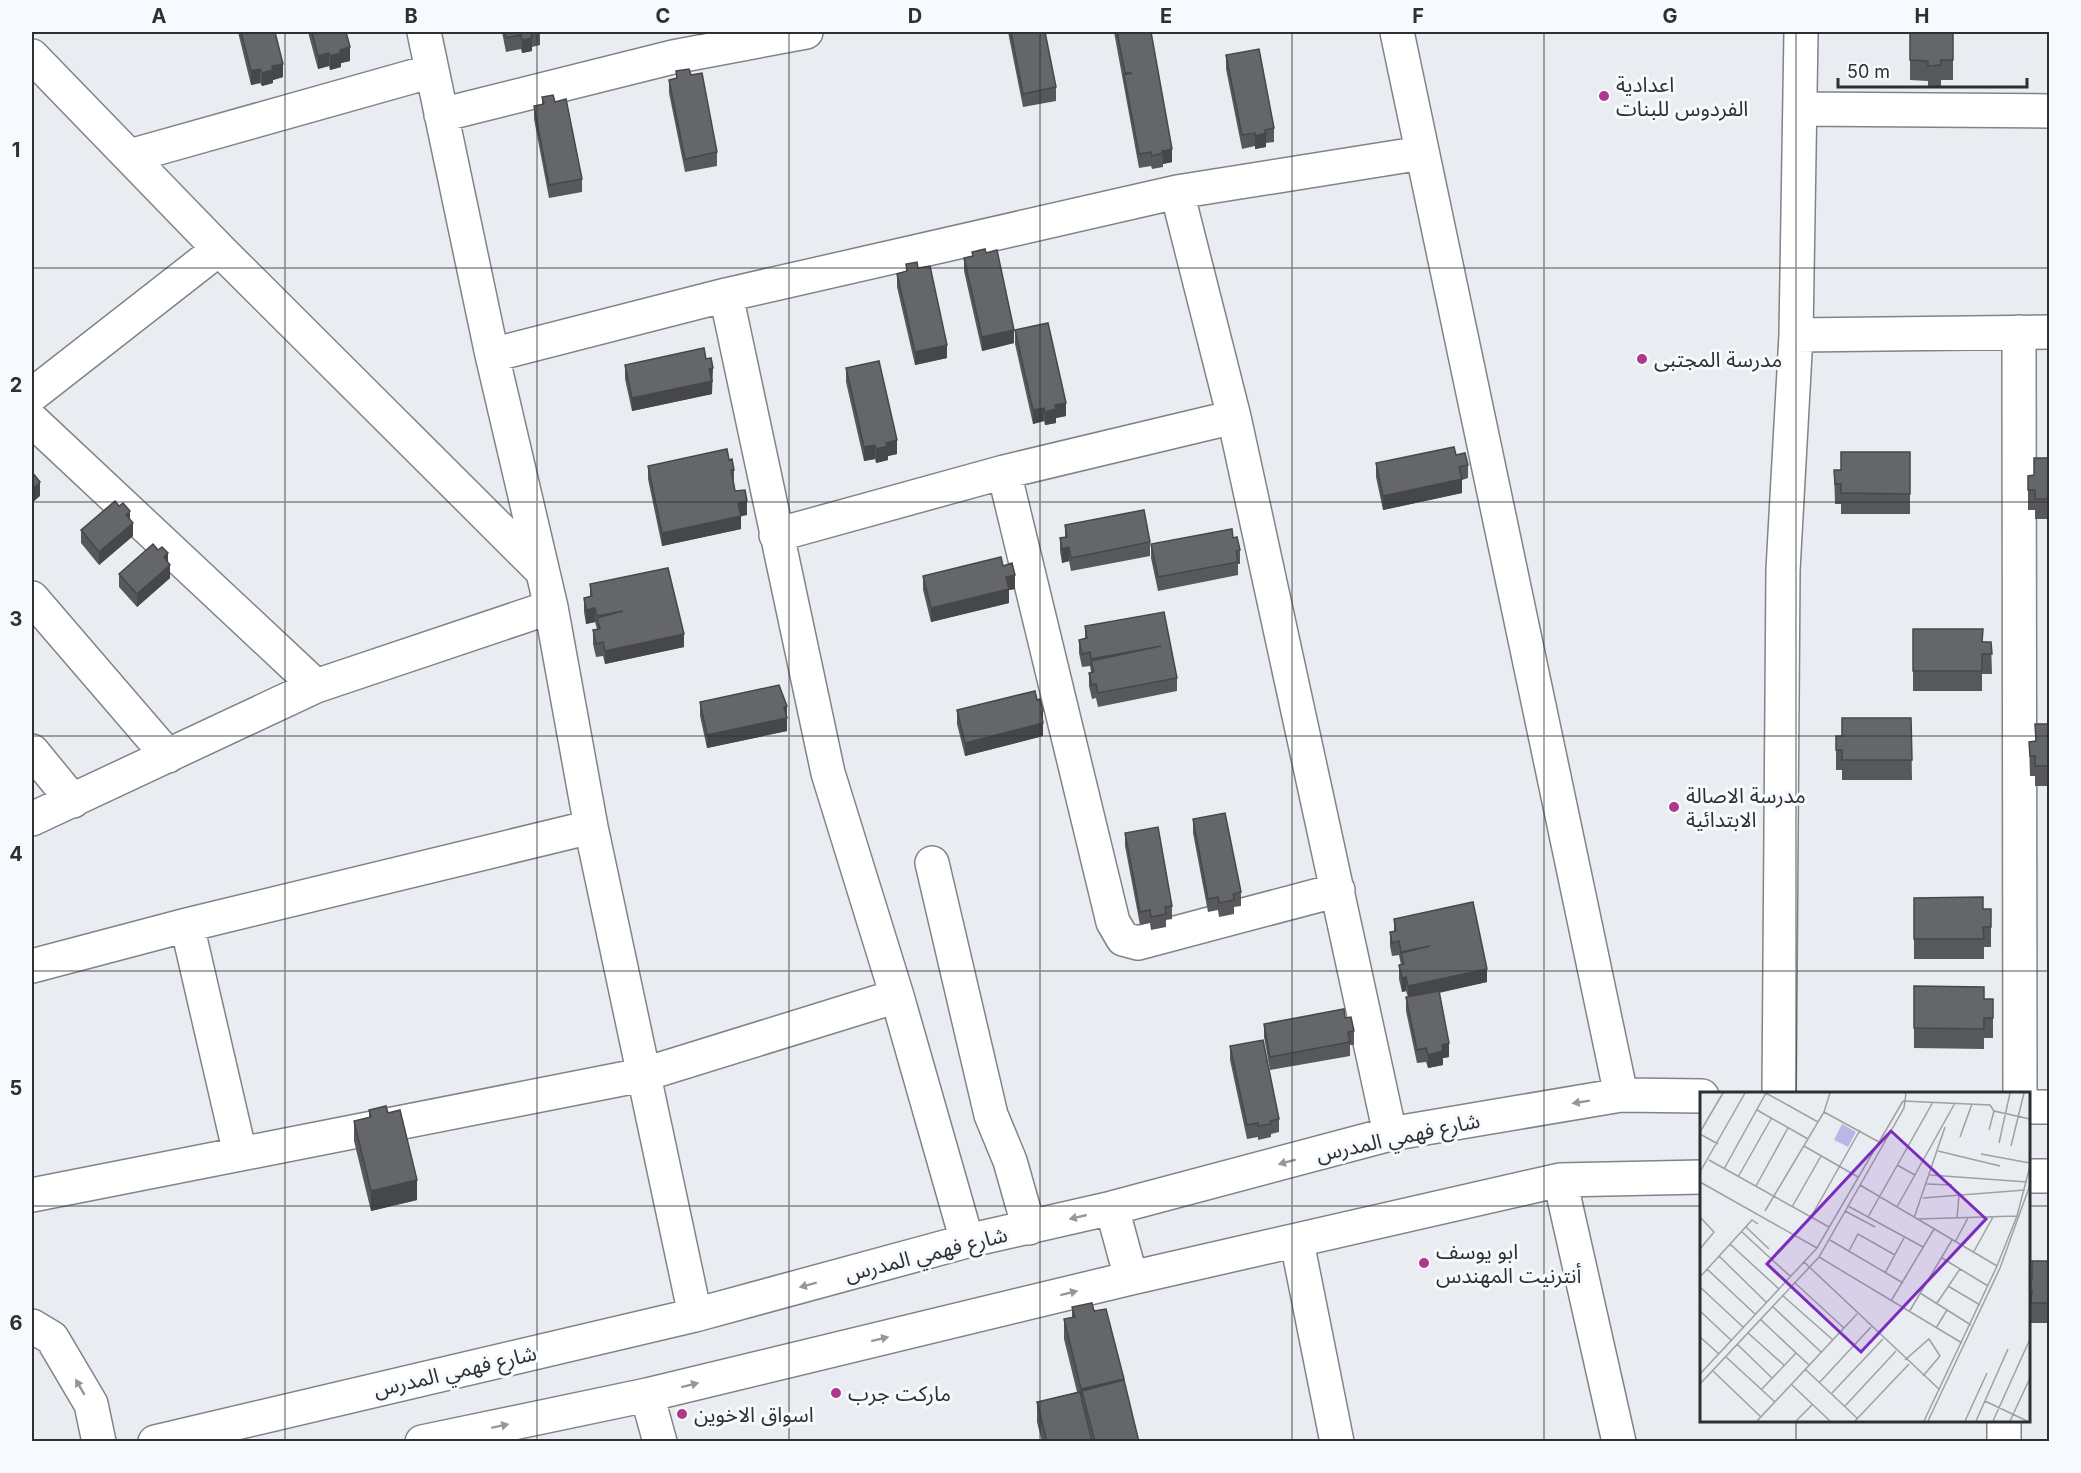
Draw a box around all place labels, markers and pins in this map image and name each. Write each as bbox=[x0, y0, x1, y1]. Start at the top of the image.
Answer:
place label: اعدادية الفردوس للبنات bbox=[1616, 72, 1748, 121]
marker: اعدادية الفردوس للبنات bbox=[1597, 89, 1611, 103]
place label: مدرسة المجتبى bbox=[1654, 347, 1782, 372]
marker: مدرسة المجتبى bbox=[1635, 352, 1649, 366]
place label: مدرسة الاصالة الابتدائية bbox=[1686, 783, 1806, 832]
marker: مدرسة الاصالة الابتدائية bbox=[1667, 800, 1681, 814]
place label: ابو يوسف أنترنيت المهندس bbox=[1436, 1239, 1581, 1288]
marker: ابو يوسف أنترنيت المهندس bbox=[1417, 1256, 1431, 1270]
place label: ماركت جرب bbox=[848, 1381, 951, 1406]
marker: ماركت جرب bbox=[829, 1386, 843, 1400]
place label: اسواق الاخوين bbox=[694, 1402, 814, 1427]
marker: اسواق الاخوين bbox=[675, 1407, 689, 1421]

